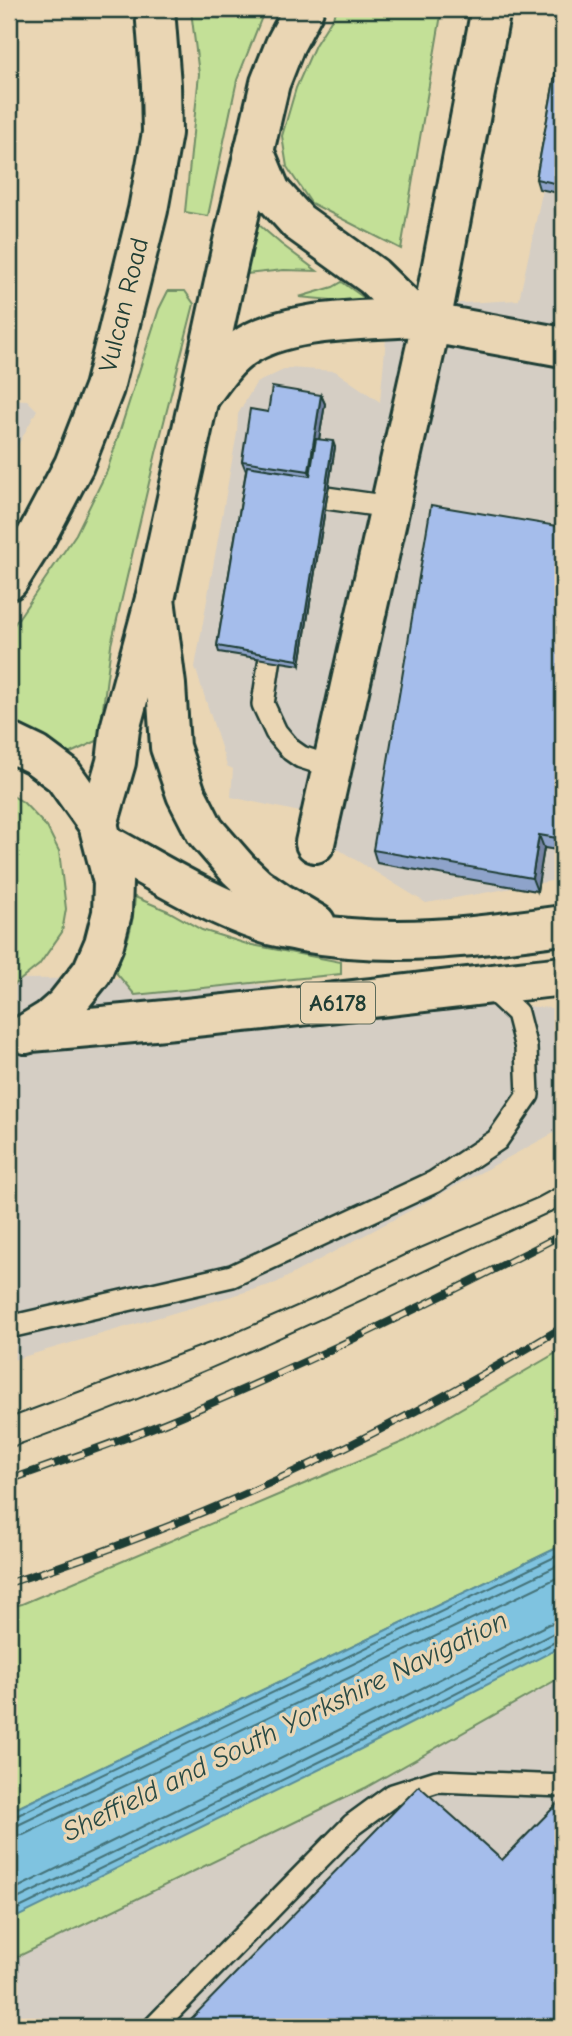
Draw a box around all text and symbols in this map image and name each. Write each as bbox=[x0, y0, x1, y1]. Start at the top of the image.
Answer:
street label: Vulcan Road bbox=[93, 235, 155, 375]
road number: A6178 bbox=[301, 982, 375, 1023]
water label: Sheffield and South Yorkshire Navigation bbox=[58, 1604, 512, 1848]

